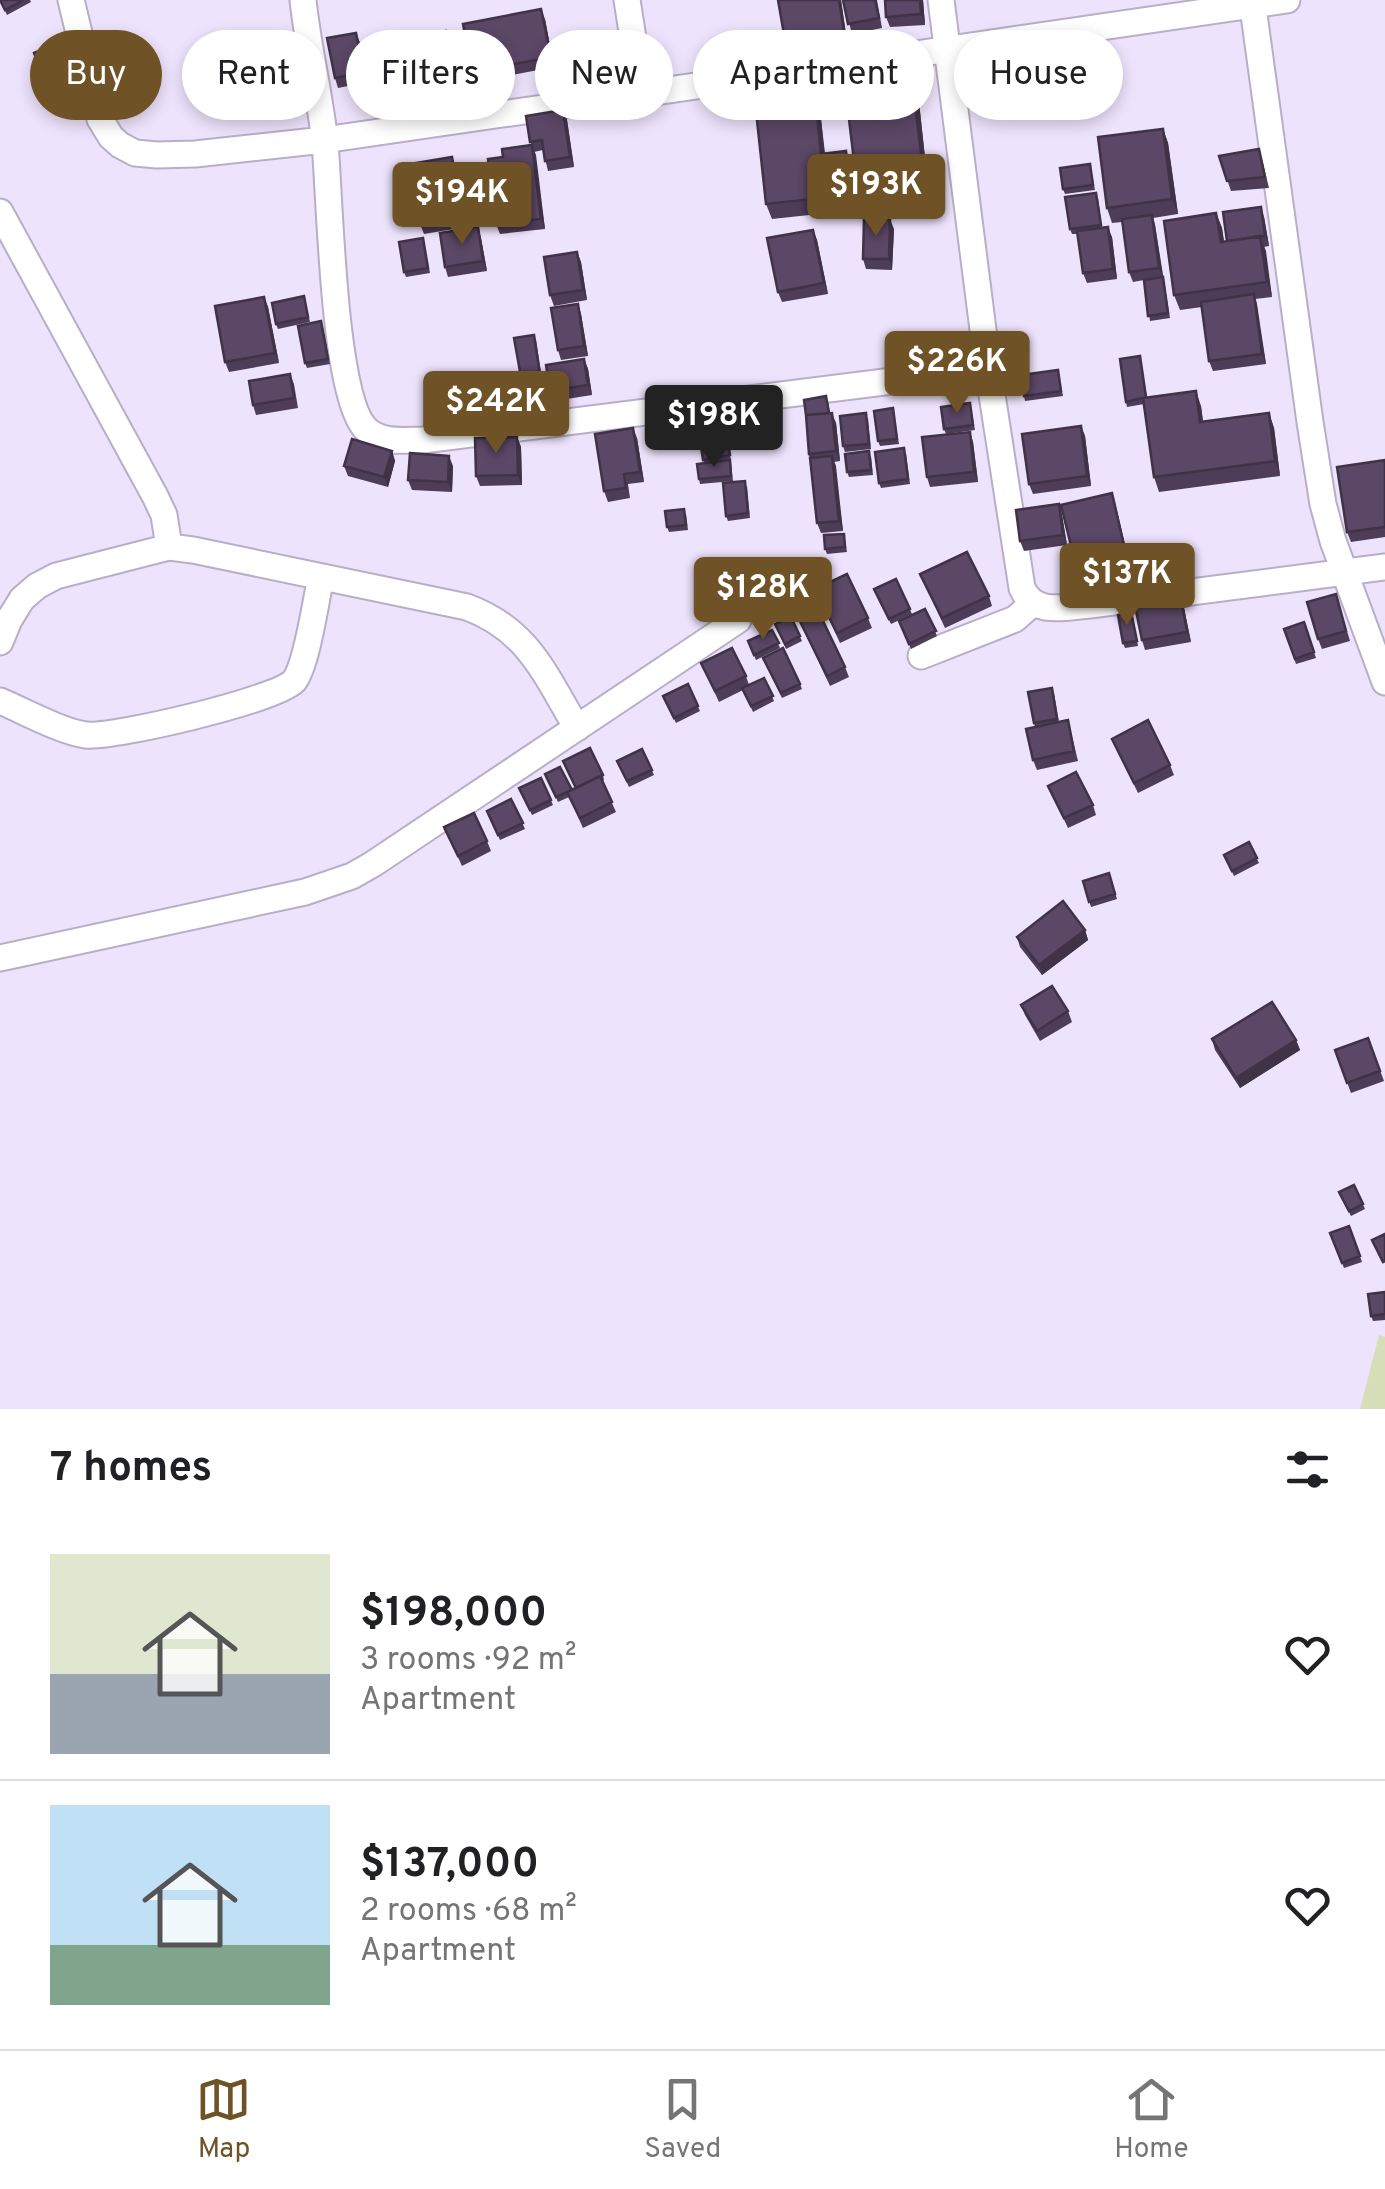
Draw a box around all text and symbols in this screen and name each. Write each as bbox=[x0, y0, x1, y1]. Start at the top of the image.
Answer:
chip: Buy bbox=[30, 30, 162, 120]
chip: Rent bbox=[182, 30, 326, 120]
chip: Filters bbox=[346, 30, 515, 120]
chip: New bbox=[535, 30, 673, 120]
chip: Apartment bbox=[693, 30, 934, 120]
chip: House bbox=[954, 30, 1123, 120]
pin: $193K bbox=[806, 154, 946, 239]
pin: $194K bbox=[392, 162, 532, 247]
text: $193K bbox=[829, 166, 923, 206]
text: $194K bbox=[415, 174, 510, 214]
pin: $226K bbox=[887, 331, 1027, 416]
text: $226K bbox=[907, 343, 1007, 383]
pin: $242K bbox=[426, 371, 566, 456]
text: $242K bbox=[445, 383, 547, 423]
pin: $198K bbox=[644, 385, 784, 470]
text: $198K bbox=[667, 397, 761, 437]
pin: $137K bbox=[1057, 543, 1197, 628]
text: $137K bbox=[1082, 555, 1172, 595]
pin: $128K bbox=[693, 557, 833, 642]
text: $128K bbox=[716, 569, 810, 609]
icon: filters bbox=[1280, 1442, 1335, 1497]
text: 7 homes bbox=[50, 1443, 212, 1496]
text: $198,000 bbox=[360, 1588, 547, 1641]
icon: home bbox=[130, 1594, 250, 1714]
icon: heart bbox=[1280, 1627, 1335, 1682]
text: 3 rooms · 92 m² bbox=[360, 1641, 577, 1681]
text: Apartment bbox=[360, 1681, 516, 1721]
text: $137,000 bbox=[360, 1839, 539, 1892]
icon: home bbox=[130, 1845, 250, 1965]
icon: heart bbox=[1280, 1878, 1335, 1933]
text: 2 rooms · 68 m² bbox=[360, 1892, 577, 1932]
text: Apartment bbox=[360, 1932, 516, 1972]
tab: Map bbox=[196, 2072, 251, 2168]
tab: Saved bbox=[644, 2072, 721, 2168]
tab: Home bbox=[1114, 2072, 1189, 2168]

